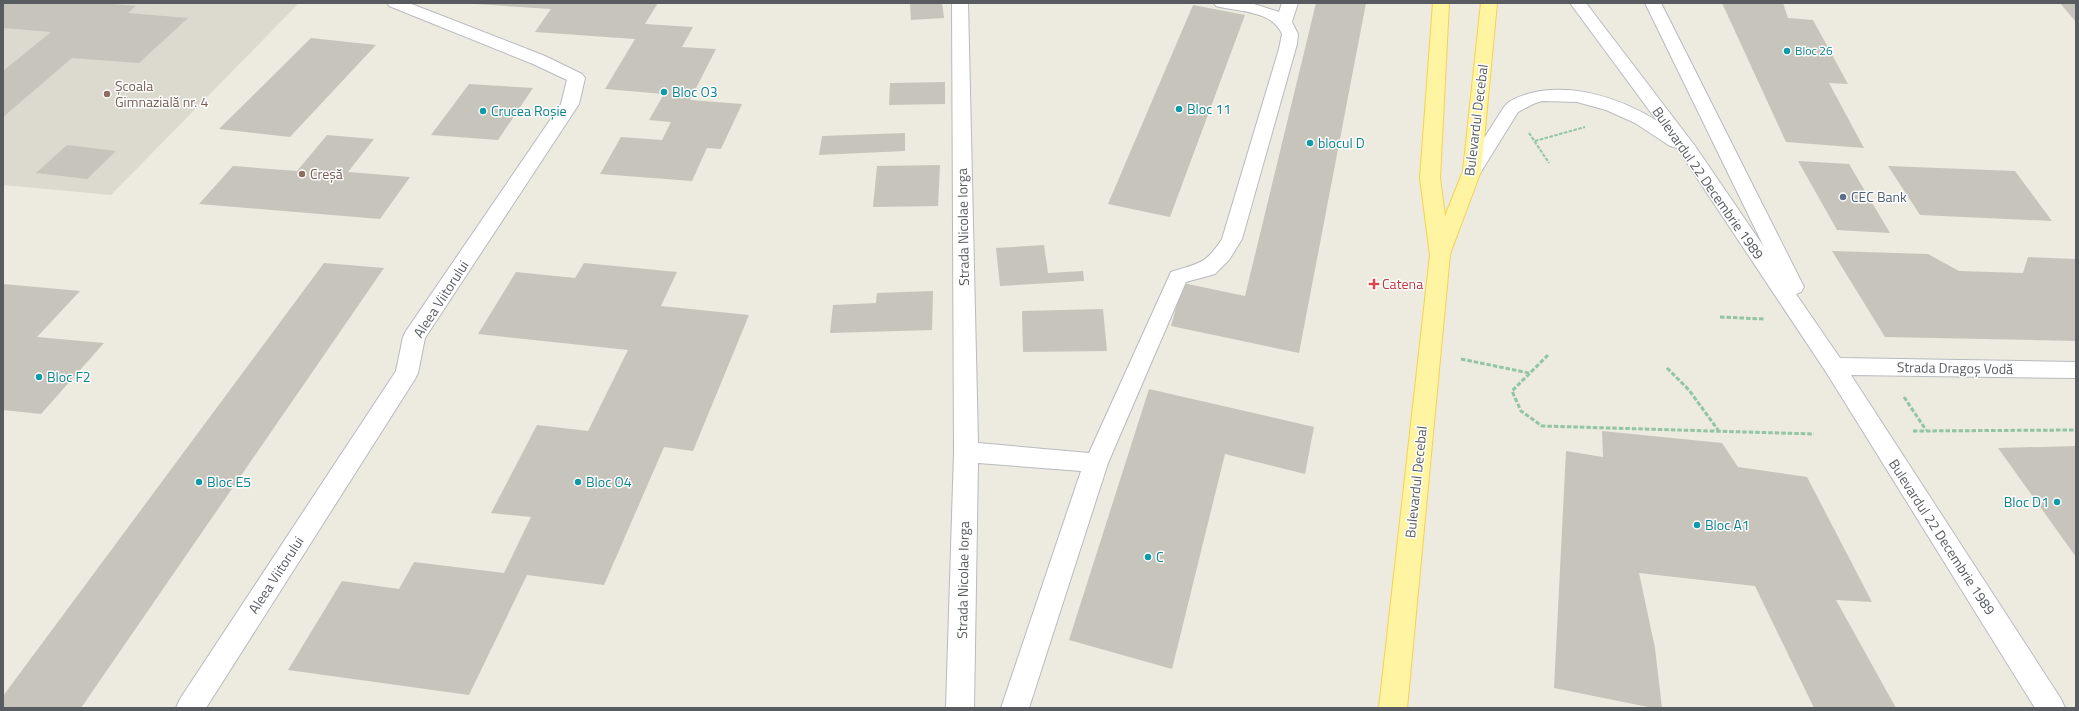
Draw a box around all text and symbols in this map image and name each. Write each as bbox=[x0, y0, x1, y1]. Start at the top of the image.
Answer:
place label: Bloc 26 bbox=[1795, 41, 1833, 60]
marker: Bloc 26 bbox=[1782, 46, 1792, 56]
street label: Bulevardul Decebal bbox=[1458, 63, 1493, 177]
place label: Școala Gimnazială nr. 4 bbox=[115, 75, 208, 112]
place label: Bloc O3 bbox=[672, 81, 718, 102]
marker: Bloc O3 bbox=[659, 87, 669, 97]
marker: Școala Gimnazială nr. 4 bbox=[102, 89, 112, 99]
place label: Bloc 11 bbox=[1187, 98, 1231, 119]
place label: Crucea Roșie bbox=[491, 100, 567, 121]
street label: Bulevardul 22 Decembrie 1989 bbox=[1648, 102, 1769, 263]
marker: Bloc 11 bbox=[1174, 104, 1184, 114]
marker: Crucea Roșie bbox=[478, 106, 488, 116]
place label: blocul D bbox=[1318, 132, 1365, 153]
marker: blocul D bbox=[1305, 138, 1315, 148]
place label: Creșă bbox=[310, 163, 343, 184]
street label: Strada Nicolae Iorga bbox=[951, 168, 974, 286]
marker: Creșă bbox=[297, 169, 307, 179]
place label: CEC Bank bbox=[1851, 186, 1907, 207]
marker: CEC Bank bbox=[1838, 192, 1848, 202]
street label: Aleea Viitorului bbox=[408, 256, 473, 342]
place label: Catena bbox=[1382, 273, 1423, 294]
marker: Catena bbox=[1369, 279, 1379, 289]
street label: Strada Dragoș Vodă bbox=[1897, 356, 2013, 379]
place label: Bloc F2 bbox=[47, 366, 91, 387]
marker: Bloc F2 bbox=[34, 372, 44, 382]
street label: Bulevardul Decebal bbox=[1399, 425, 1432, 539]
street label: Bulevardul 22 Decembrie 1989 bbox=[1884, 455, 2001, 619]
place label: Bloc E5 bbox=[207, 471, 251, 492]
place label: Bloc O4 bbox=[586, 471, 632, 492]
marker: Bloc E5 bbox=[194, 477, 204, 487]
marker: Bloc O4 bbox=[573, 477, 583, 487]
place label: Bloc D1 bbox=[2004, 491, 2049, 512]
marker: Bloc D1 bbox=[2052, 497, 2062, 507]
place label: Bloc A1 bbox=[1705, 514, 1750, 535]
marker: Bloc A1 bbox=[1692, 520, 1702, 530]
street label: Strada Nicolae Iorga bbox=[951, 521, 974, 639]
street label: Aleea Viitorului bbox=[243, 532, 308, 618]
place label: C bbox=[1156, 546, 1164, 567]
marker: C bbox=[1143, 552, 1153, 562]

